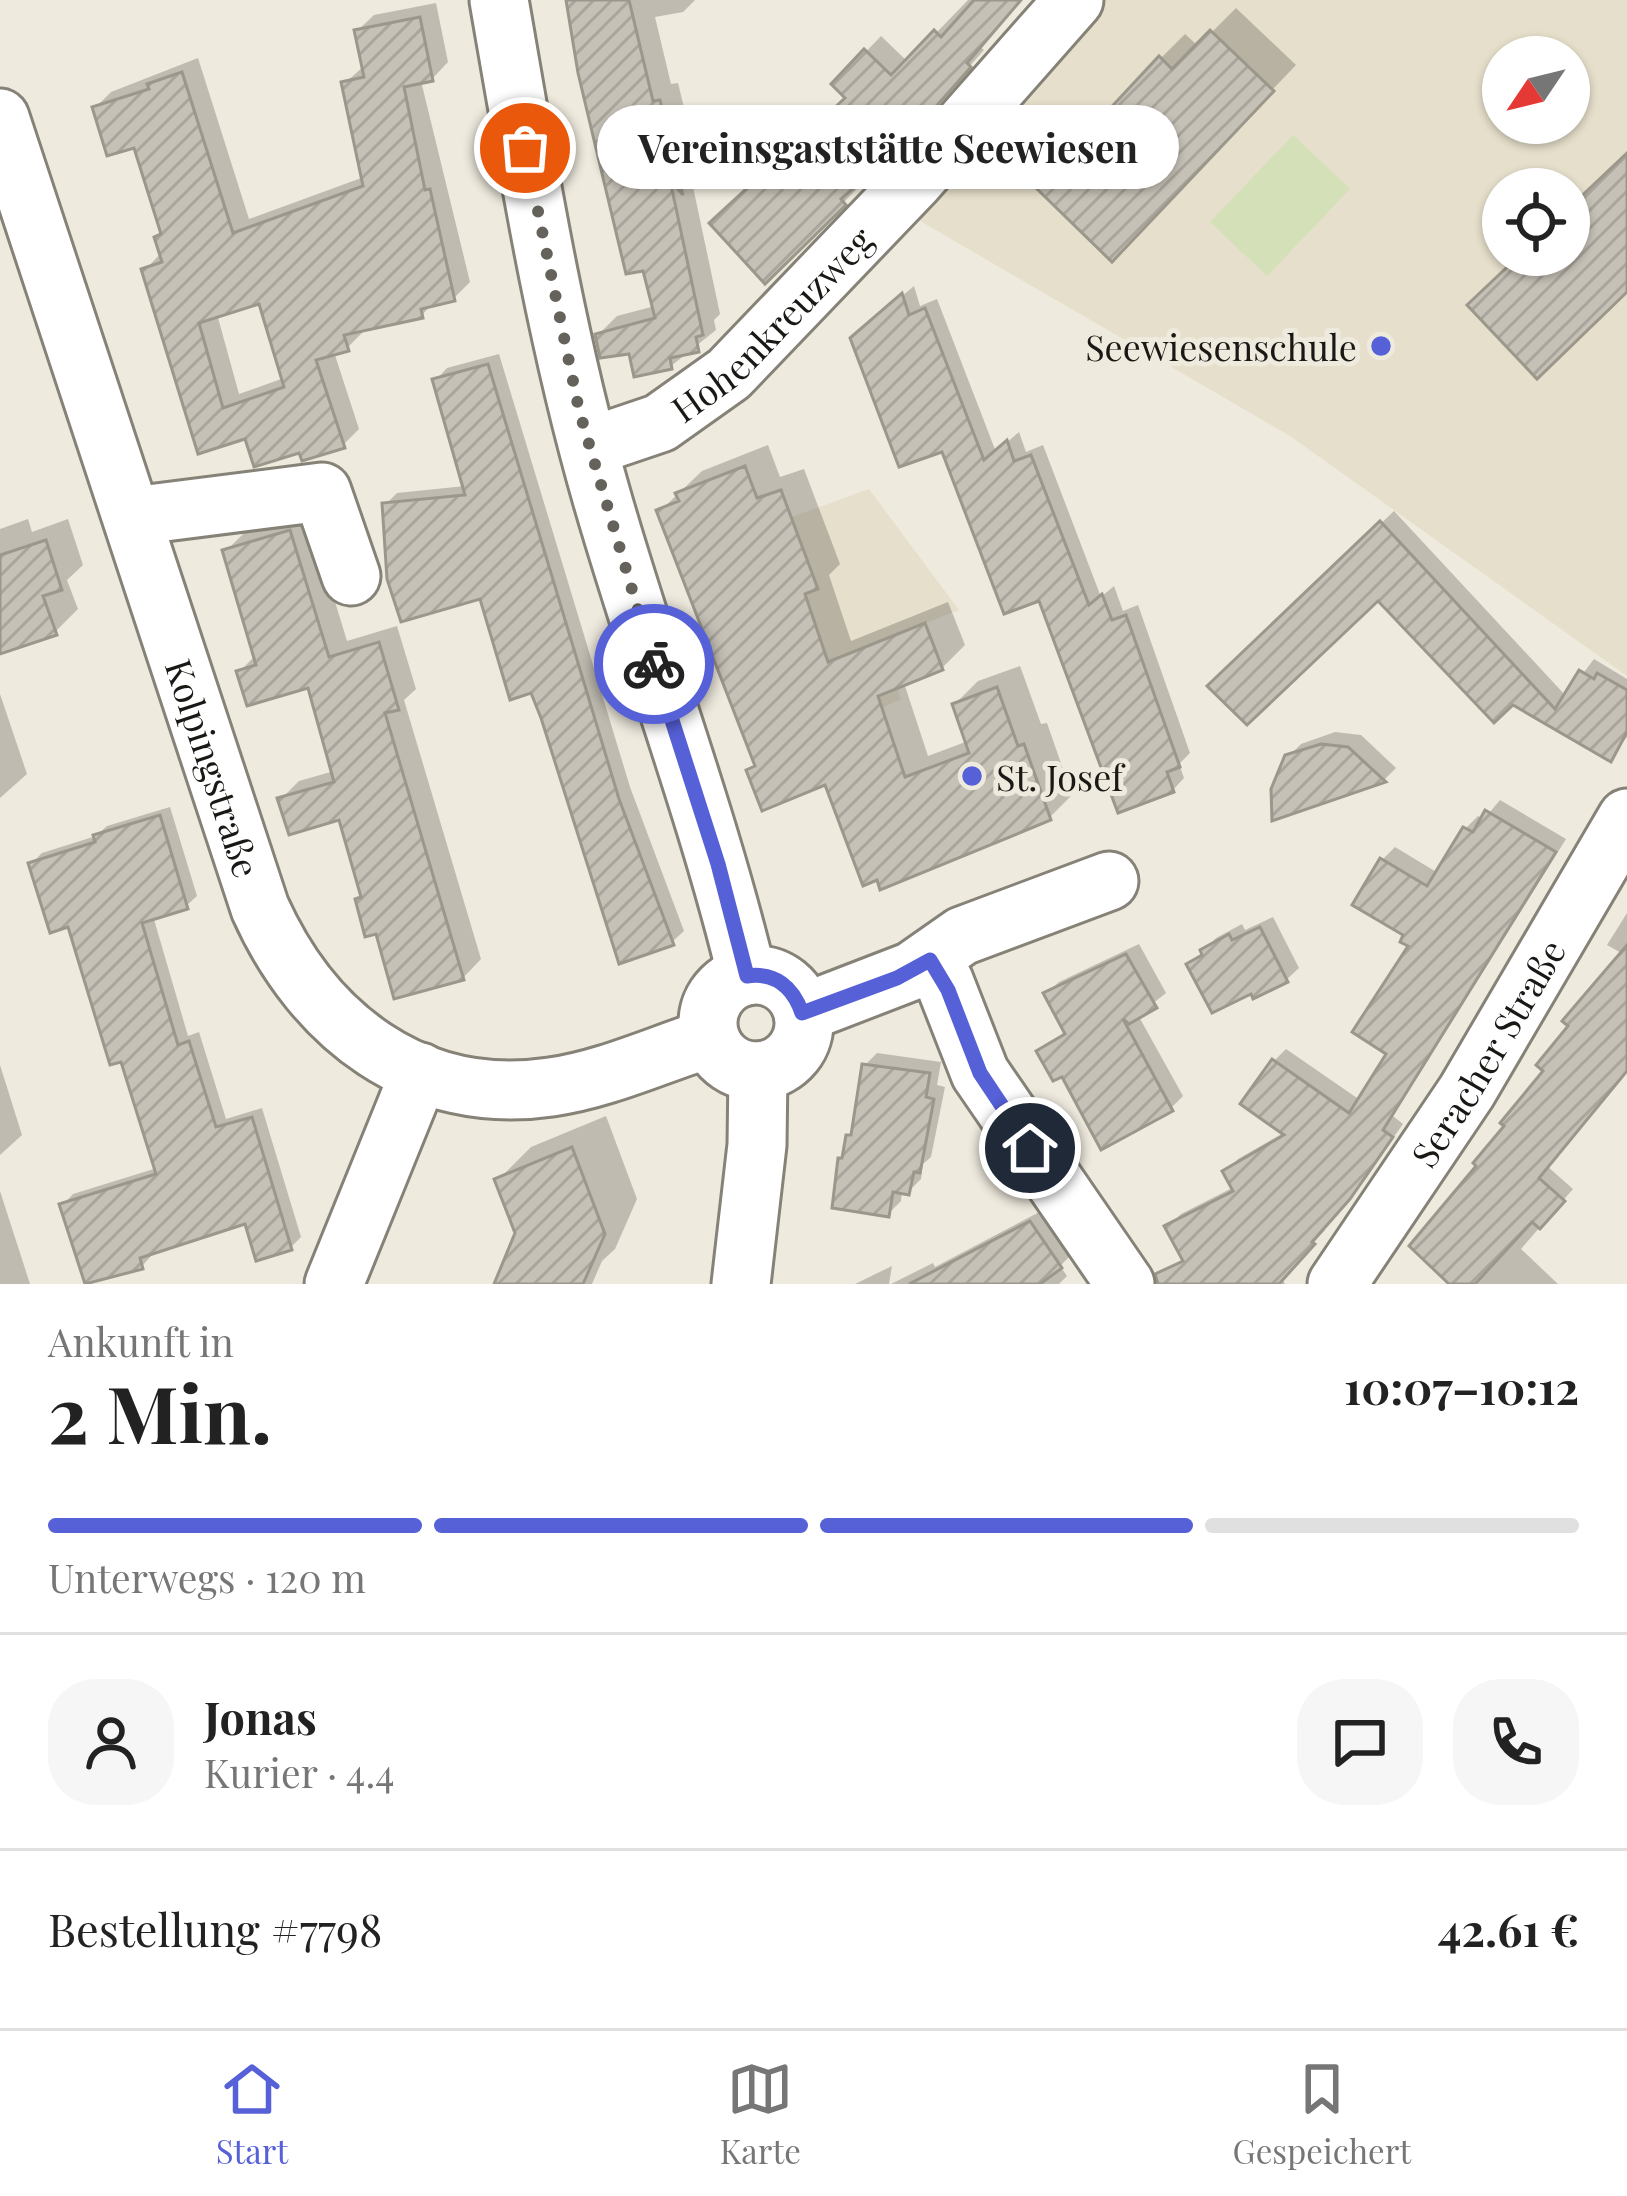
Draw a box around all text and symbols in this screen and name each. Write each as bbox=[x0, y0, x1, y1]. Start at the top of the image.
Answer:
north arrow bbox=[1482, 36, 1590, 144]
map controls bbox=[1482, 36, 1590, 276]
pin bbox=[474, 97, 576, 199]
callout: Vereinsgaststätte Seewiesen bbox=[597, 106, 1179, 190]
icon: bag bbox=[492, 115, 558, 181]
text: Vereinsgaststätte Seewiesen bbox=[638, 121, 1138, 173]
button: locate bbox=[1482, 168, 1590, 276]
street label: Hohenkreuzweg bbox=[661, 215, 883, 432]
place label: Seewiesenschule bbox=[1085, 322, 1357, 370]
marker: Seewiesenschule bbox=[1368, 333, 1394, 359]
courier bbox=[594, 604, 714, 724]
icon: bike bbox=[621, 631, 687, 697]
street label: Kolpingstraße bbox=[156, 653, 272, 883]
place label: St. Josef bbox=[996, 752, 1126, 800]
marker: St. Josef bbox=[959, 763, 985, 789]
street label: Seracher Straße bbox=[1399, 930, 1575, 1176]
pin bbox=[979, 1097, 1081, 1199]
icon: home bbox=[997, 1115, 1063, 1181]
text: Ankunft in bbox=[48, 1315, 234, 1367]
text: 10:07–10:12 bbox=[1344, 1356, 1579, 1416]
text: 2 Min. bbox=[48, 1360, 272, 1464]
text: Unterwegs · 120 m bbox=[48, 1551, 366, 1603]
button: person bbox=[48, 1679, 174, 1805]
button: chat bbox=[1297, 1679, 1423, 1805]
button: phone bbox=[1453, 1679, 1579, 1805]
text: Jonas bbox=[204, 1686, 317, 1746]
text: Kurier · 4.4 bbox=[204, 1746, 394, 1798]
text: Bestellung #7798 bbox=[48, 1898, 382, 1958]
text: 42.61 € bbox=[1438, 1898, 1579, 1958]
tab: Start bbox=[216, 2056, 288, 2172]
tab: Karte bbox=[720, 2056, 801, 2172]
tab: Gespeichert bbox=[1232, 2056, 1411, 2172]

